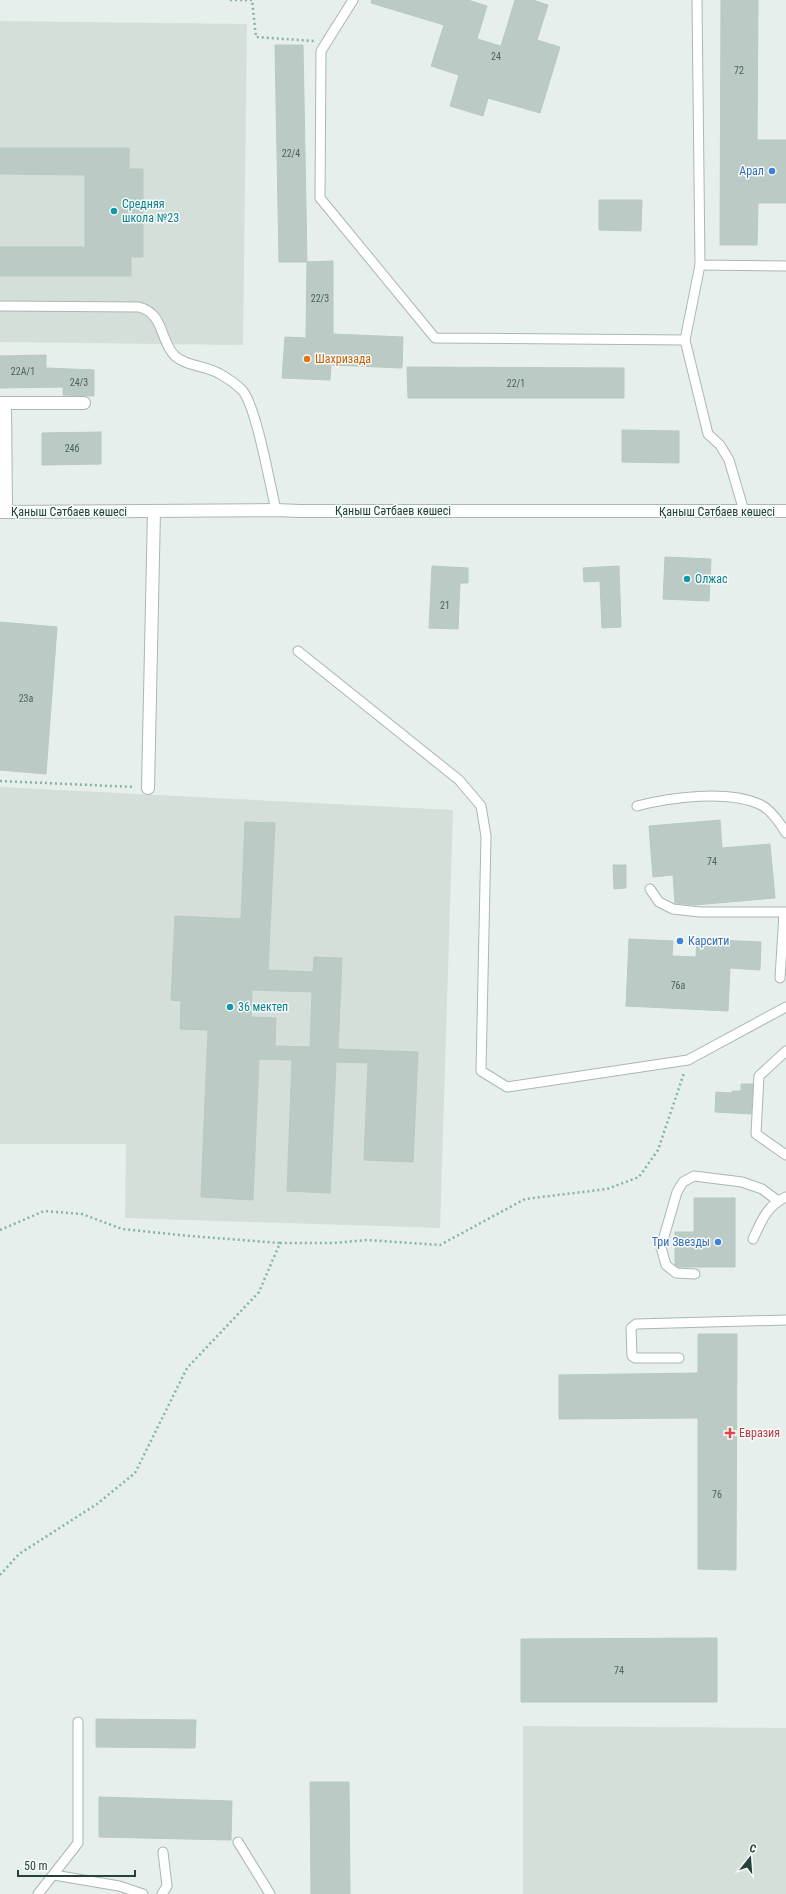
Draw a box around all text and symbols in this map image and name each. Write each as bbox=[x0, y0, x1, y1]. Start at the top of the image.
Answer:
house number: 24 bbox=[491, 51, 501, 62]
house number: 72 bbox=[734, 65, 744, 76]
house number: 22/4 bbox=[282, 148, 300, 159]
place label: Арал bbox=[739, 164, 764, 178]
marker: Арал bbox=[767, 166, 777, 176]
place label: Средняя школа №23 bbox=[122, 197, 179, 225]
marker: Средняя школа №23 bbox=[109, 206, 119, 216]
house number: 22/3 bbox=[311, 293, 329, 304]
place label: Шахризада bbox=[315, 352, 371, 366]
marker: Шахризада bbox=[302, 354, 312, 364]
house number: 22А/1 bbox=[11, 366, 35, 377]
house number: 24/3 bbox=[70, 377, 88, 388]
house number: 22/1 bbox=[507, 378, 525, 389]
house number: 24б bbox=[65, 443, 80, 454]
street label: Қаныш Сәтбаев көшесі bbox=[335, 504, 451, 518]
street label: Қаныш Сәтбаев көшесі bbox=[11, 505, 127, 519]
street label: Қаныш Сәтбаев көшесі bbox=[659, 505, 775, 519]
place label: Олжас bbox=[695, 572, 728, 586]
marker: Олжас bbox=[682, 574, 692, 584]
house number: 21 bbox=[440, 600, 450, 611]
house number: 23а bbox=[19, 693, 34, 704]
house number: 74 bbox=[707, 856, 717, 867]
place label: Карсити bbox=[688, 934, 729, 948]
marker: Карсити bbox=[675, 936, 685, 946]
house number: 76а bbox=[671, 980, 686, 991]
place label: 36 мектеп bbox=[238, 1000, 288, 1014]
marker: 36 мектеп bbox=[225, 1002, 235, 1012]
place label: Три Звезды bbox=[652, 1235, 710, 1249]
marker: Три Звезды bbox=[713, 1237, 723, 1247]
place label: Евразия bbox=[739, 1426, 780, 1440]
marker: Евразия bbox=[724, 1427, 736, 1439]
house number: 76 bbox=[712, 1489, 722, 1500]
house number: 74 bbox=[614, 1665, 624, 1676]
north arrow bbox=[730, 1838, 770, 1878]
text: С bbox=[748, 1842, 758, 1856]
scale bar bbox=[18, 1852, 135, 1878]
text: 50 m bbox=[24, 1859, 48, 1873]

